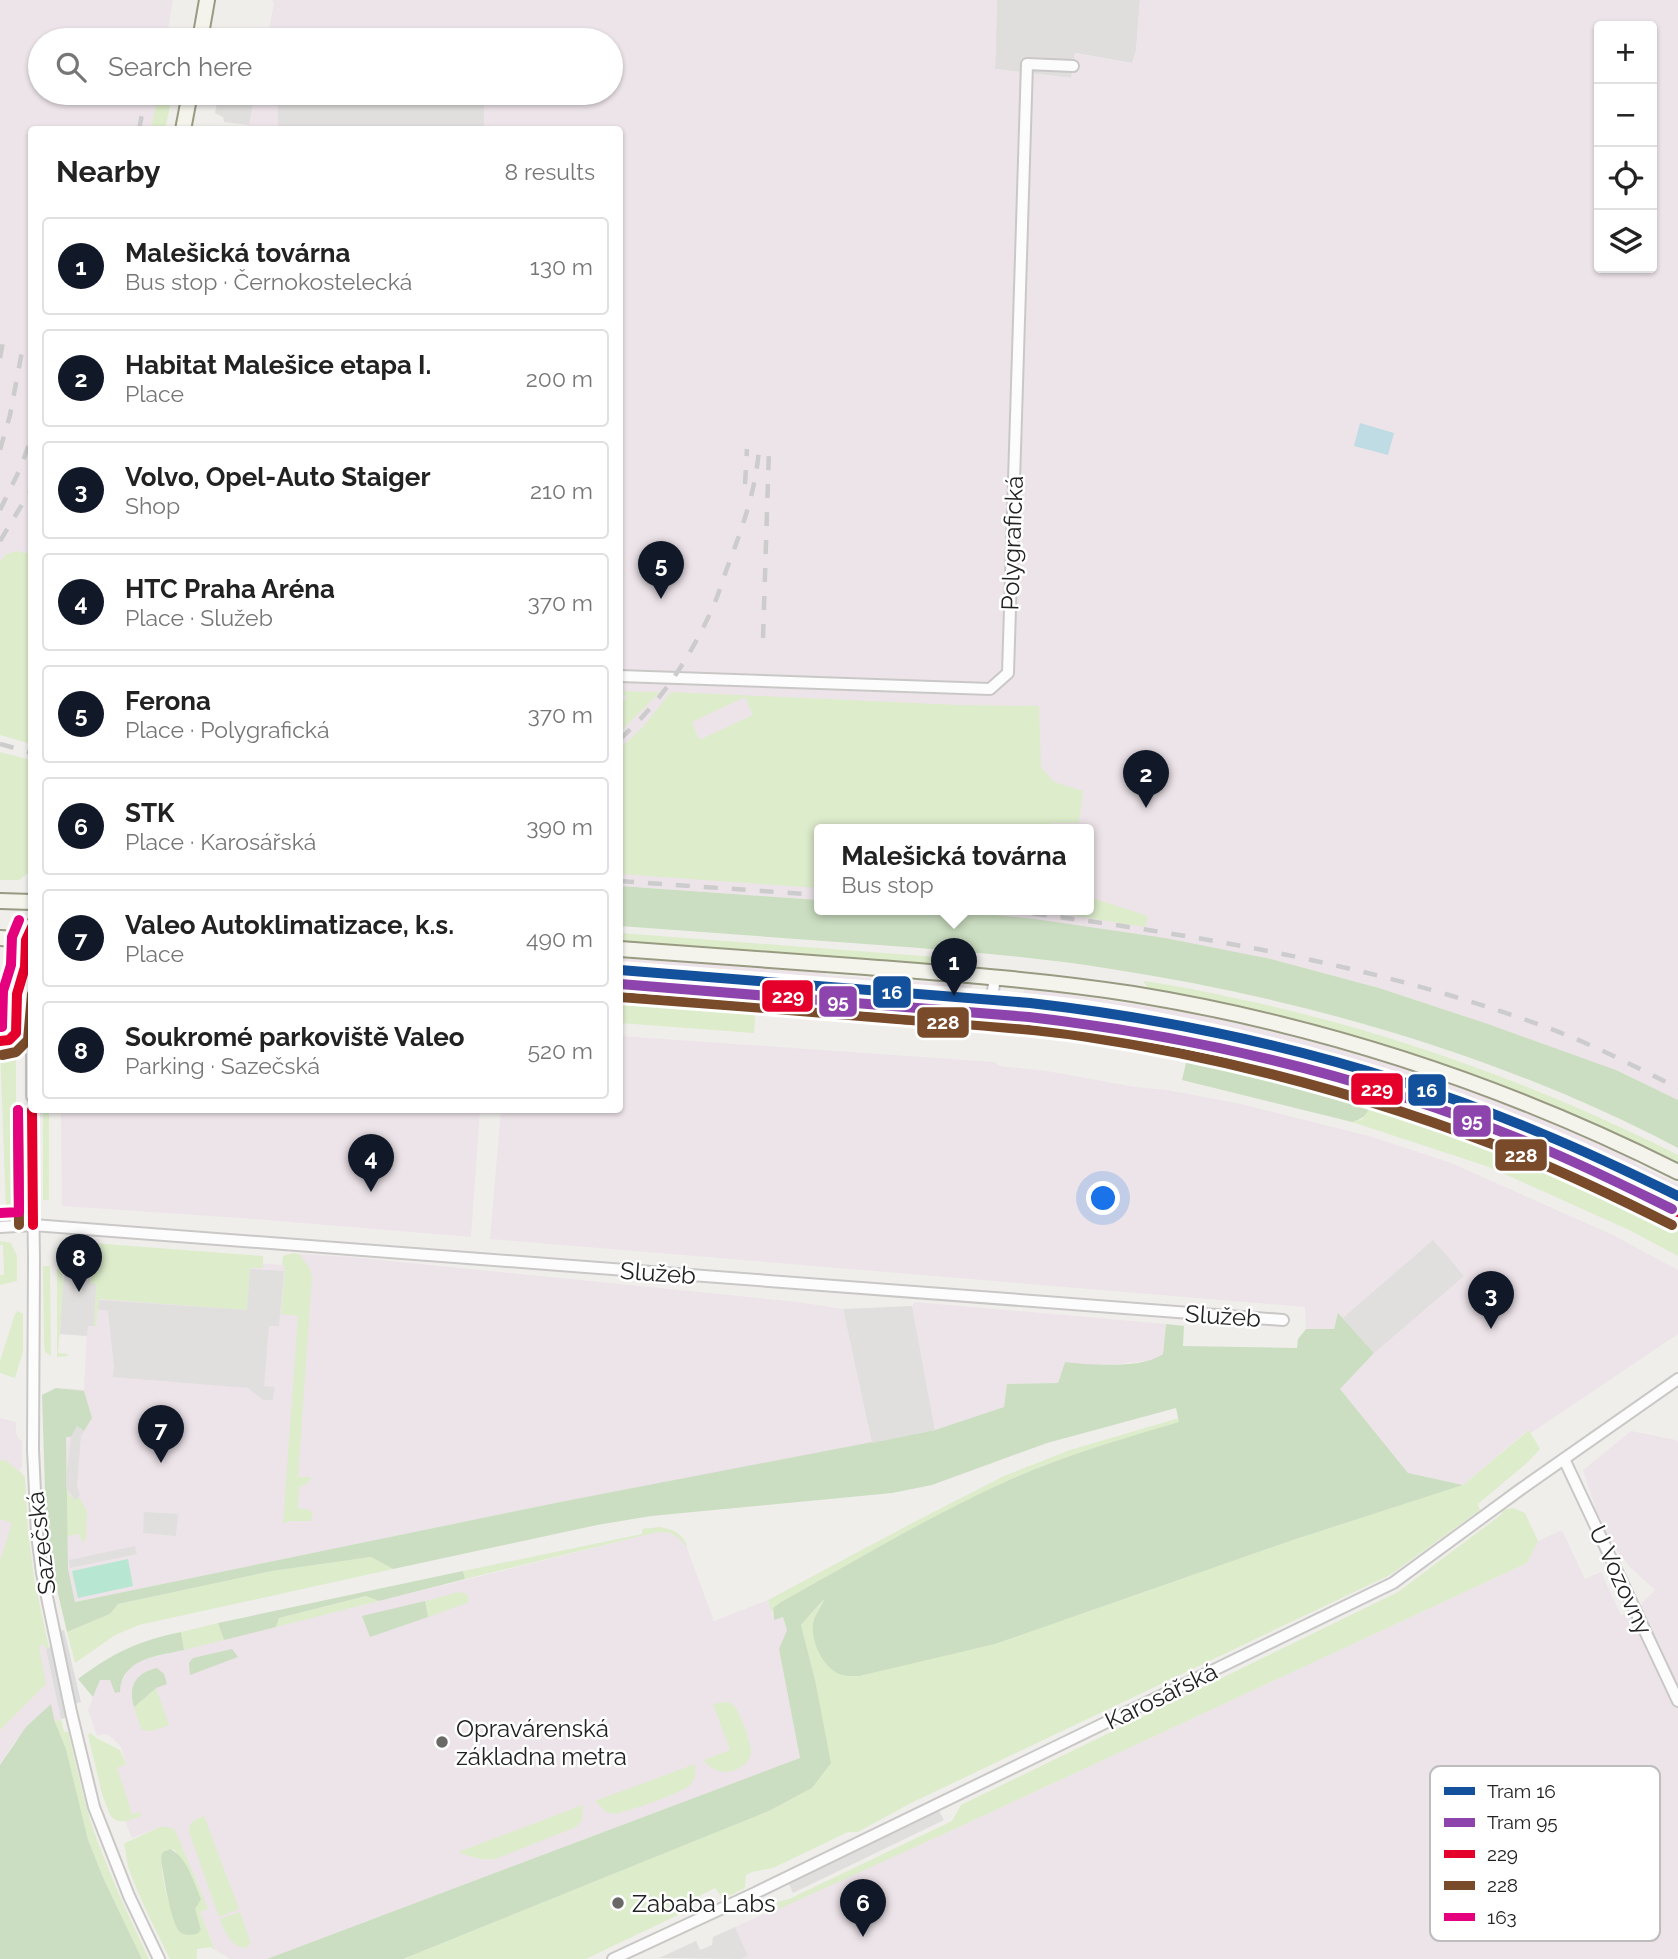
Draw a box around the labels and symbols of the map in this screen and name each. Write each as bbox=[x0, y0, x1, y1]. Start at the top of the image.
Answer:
street label: Polygrafická bbox=[995, 475, 1029, 611]
pin: 5 bbox=[638, 541, 684, 599]
pin: 2 bbox=[1123, 750, 1169, 808]
pin: 1 bbox=[931, 938, 977, 996]
line badge: 16 bbox=[872, 975, 912, 1009]
line badge: 229 bbox=[761, 979, 814, 1013]
text: 16 bbox=[882, 981, 902, 1003]
text: 229 bbox=[772, 985, 804, 1007]
line badge: 95 bbox=[818, 985, 858, 1018]
text: 95 bbox=[827, 990, 849, 1012]
line badge: 228 bbox=[916, 1006, 970, 1039]
text: 228 bbox=[927, 1011, 959, 1033]
line badge: 229 bbox=[1350, 1072, 1404, 1106]
line badge: 16 bbox=[1407, 1073, 1447, 1107]
text: 229 bbox=[1361, 1078, 1393, 1100]
text: 16 bbox=[1417, 1079, 1437, 1101]
line badge: 95 bbox=[1452, 1104, 1492, 1138]
text: 95 bbox=[1461, 1109, 1483, 1131]
pin: 4 bbox=[348, 1134, 394, 1192]
line badge: 228 bbox=[1494, 1138, 1548, 1172]
text: 228 bbox=[1505, 1144, 1537, 1166]
your location bbox=[1086, 1181, 1120, 1215]
pin: 8 bbox=[56, 1234, 102, 1292]
street label: Služeb bbox=[619, 1256, 697, 1290]
pin: 3 bbox=[1468, 1271, 1514, 1329]
street label: Služeb bbox=[1184, 1299, 1262, 1333]
pin: 7 bbox=[138, 1405, 184, 1463]
street label: Sazečská bbox=[20, 1490, 62, 1596]
street label: U Vozovny bbox=[1583, 1521, 1659, 1639]
street label: Karosářská bbox=[1100, 1656, 1222, 1736]
place label: Opravárenská základna metra bbox=[456, 1714, 627, 1771]
marker: Opravárenská základna metra bbox=[434, 1734, 450, 1750]
legend bbox=[1430, 1766, 1660, 1941]
text: Tram 16 bbox=[1487, 1780, 1556, 1802]
text: Tram 95 bbox=[1487, 1811, 1558, 1833]
text: 229 bbox=[1487, 1843, 1518, 1865]
text: 228 bbox=[1487, 1874, 1518, 1896]
pin: 6 bbox=[840, 1879, 886, 1937]
place label: Zababa Labs bbox=[632, 1889, 776, 1918]
marker: Zababa Labs bbox=[610, 1895, 626, 1911]
text: 163 bbox=[1487, 1906, 1517, 1928]

